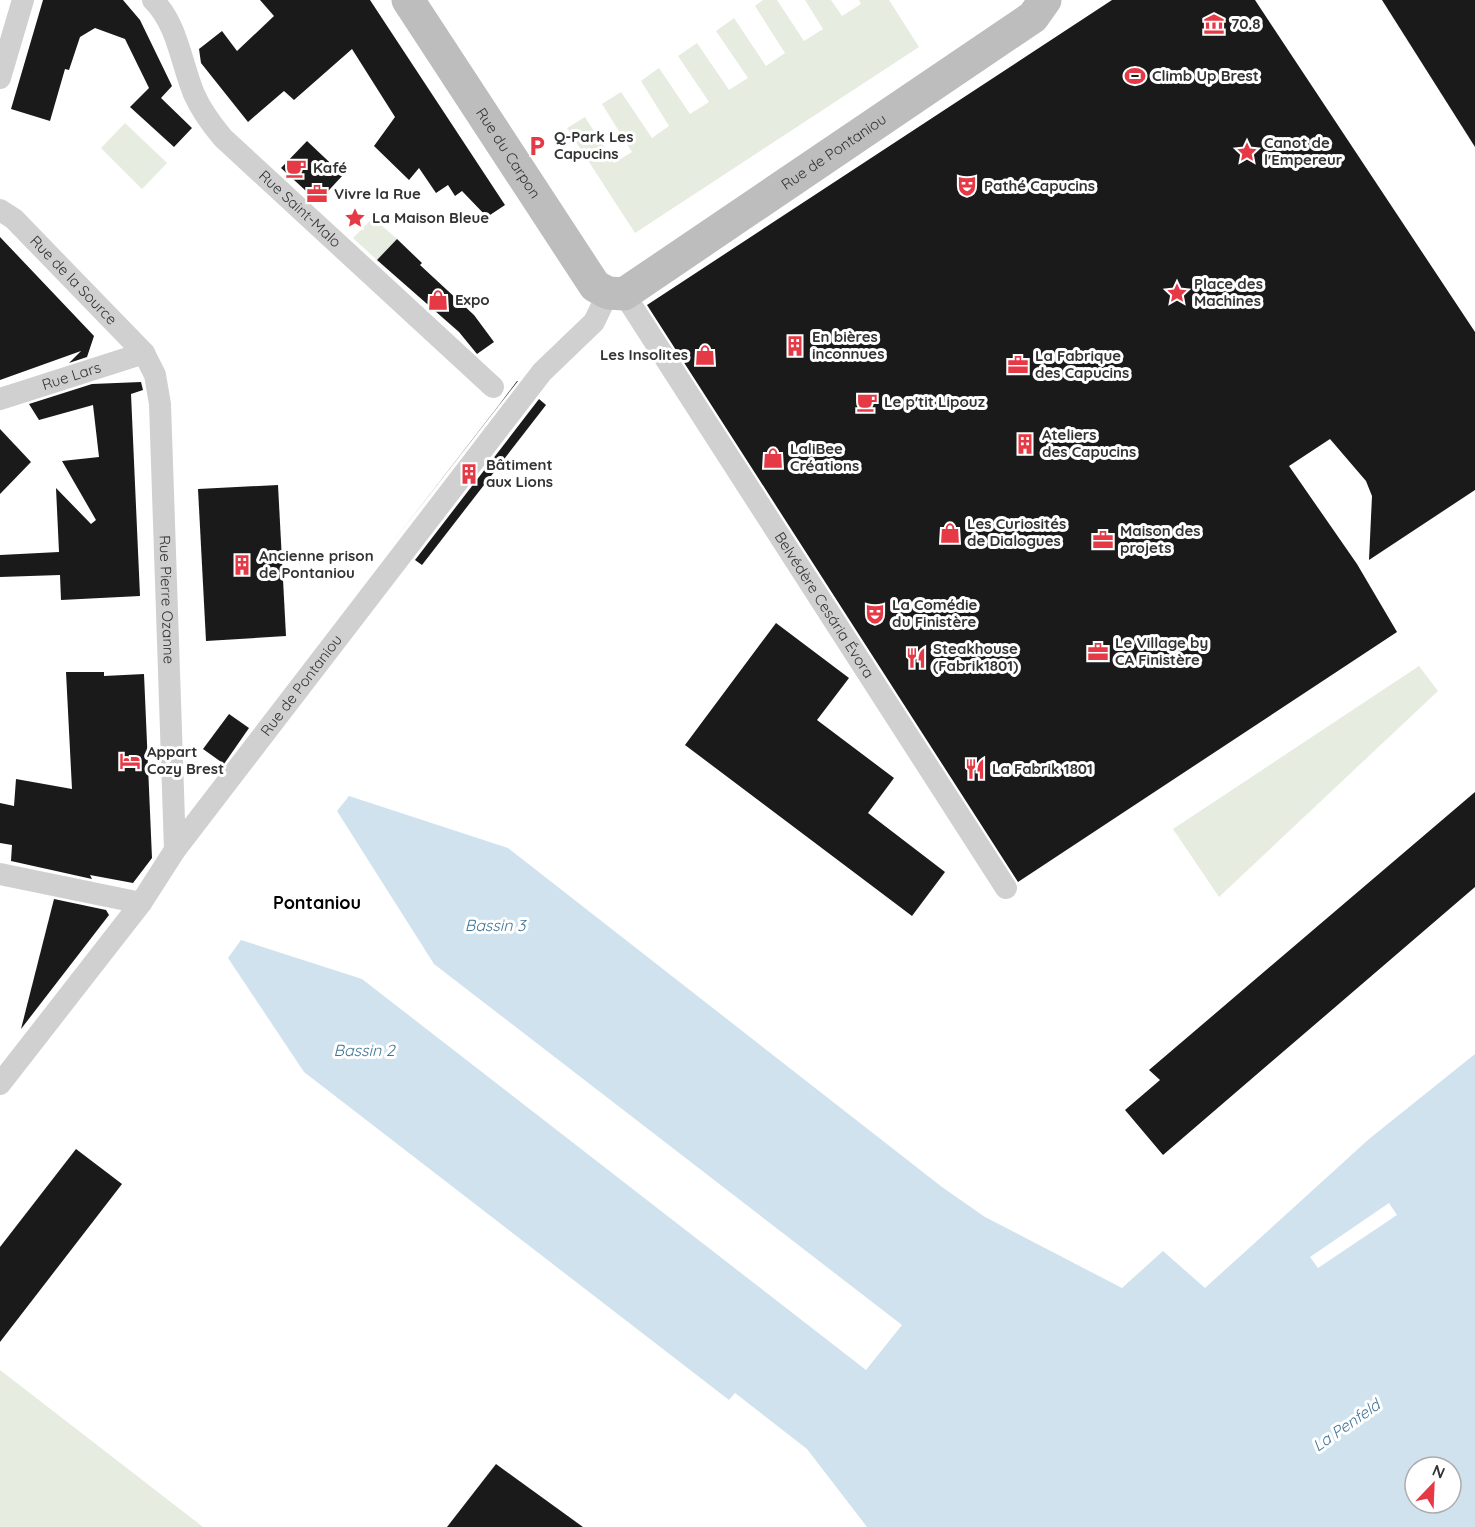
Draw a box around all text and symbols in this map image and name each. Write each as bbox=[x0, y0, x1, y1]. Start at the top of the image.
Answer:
museum icon: 70.8 bbox=[1202, 12, 1226, 36]
place label: 70.8 bbox=[1231, 14, 1260, 33]
sports icon: Climb Up Brest bbox=[1123, 64, 1147, 88]
place label: Climb Up Brest bbox=[1152, 66, 1259, 85]
street label: Rue du Carpon bbox=[472, 104, 545, 202]
street label: Rue de Pontaniou bbox=[777, 109, 890, 194]
place label: Q-Park Les Capucins bbox=[554, 127, 633, 163]
place label: Canot de l'Empereur bbox=[1264, 133, 1343, 169]
parking icon: Q-Park Les Capucins bbox=[525, 134, 549, 158]
place icon: Canot de l'Empereur bbox=[1235, 140, 1259, 164]
cafe icon: Kafé bbox=[284, 156, 308, 180]
place label: Kafé bbox=[313, 158, 347, 177]
street label: Rue Saint-Malo bbox=[255, 166, 345, 251]
theatre icon: Pathé Capucins bbox=[955, 174, 979, 198]
place label: Pathé Capucins bbox=[984, 176, 1095, 195]
office icon: Vivre la Rue bbox=[305, 182, 329, 206]
place label: Vivre la Rue bbox=[334, 184, 421, 203]
place icon: La Maison Bleue bbox=[343, 206, 367, 230]
place label: La Maison Bleue bbox=[372, 208, 489, 227]
street label: Rue de la Source bbox=[26, 231, 121, 329]
place label: Place des Machines bbox=[1194, 274, 1263, 310]
place icon: Place des Machines bbox=[1165, 281, 1189, 305]
shop icon: Expo bbox=[426, 288, 450, 312]
place label: Expo bbox=[455, 290, 490, 309]
place label: En bières inconnues bbox=[812, 327, 884, 363]
building icon: En bières inconnues bbox=[783, 334, 807, 358]
shop icon: Les Insolites bbox=[693, 343, 717, 367]
place label: Les Insolites bbox=[600, 345, 688, 364]
place label: La Fabrique des Capucins bbox=[1035, 346, 1129, 382]
office icon: La Fabrique des Capucins bbox=[1006, 353, 1030, 377]
street label: Rue Lars bbox=[39, 357, 103, 394]
cafe icon: Le p'tit Lipouz bbox=[855, 390, 879, 414]
place label: Le p'tit Lipouz bbox=[884, 392, 985, 411]
place label: Ateliers des Capucins bbox=[1042, 425, 1136, 461]
building icon: Ateliers des Capucins bbox=[1013, 432, 1037, 456]
place label: LaliBee Créations bbox=[790, 439, 859, 475]
shop icon: LaliBee Créations bbox=[761, 446, 785, 470]
place label: Bâtiment aux Lions bbox=[486, 455, 553, 491]
building icon: Bâtiment aux Lions bbox=[457, 462, 481, 486]
place label: Les Curiosités de Dialogues bbox=[967, 514, 1066, 550]
shop icon: Les Curiosités de Dialogues bbox=[938, 521, 962, 545]
place label: Maison des projets bbox=[1120, 521, 1200, 557]
street label: Belvédère Cesária Évora bbox=[771, 528, 879, 682]
office icon: Maison des projets bbox=[1091, 528, 1115, 552]
street label: Rue Pierre Ozanne bbox=[155, 535, 179, 664]
place label: Ancienne prison de Pontaniou bbox=[259, 546, 374, 582]
building icon: Ancienne prison de Pontaniou bbox=[230, 553, 254, 577]
place label: La Comédie du Finistère bbox=[892, 595, 977, 631]
theatre icon: La Comédie du Finistère bbox=[863, 602, 887, 626]
street label: Rue de Pontaniou bbox=[256, 630, 346, 740]
place label: Le Village by CA Finistère bbox=[1115, 633, 1208, 669]
place label: Steakhouse (Fabrik1801) bbox=[933, 639, 1018, 675]
office icon: Le Village by CA Finistère bbox=[1086, 640, 1110, 664]
restaurant icon: Steakhouse (Fabrik1801) bbox=[904, 646, 928, 670]
place label: Appart Cozy Brest bbox=[147, 742, 224, 778]
hotel icon: Appart Cozy Brest bbox=[118, 749, 142, 773]
restaurant icon: La Fabrik 1801 bbox=[963, 757, 987, 781]
place label: La Fabrik 1801 bbox=[992, 759, 1093, 778]
district label: Pontaniou bbox=[273, 891, 361, 914]
water label: Bassin 3 bbox=[465, 915, 527, 935]
water label: Bassin 2 bbox=[333, 1040, 396, 1060]
water label: La Penfeld bbox=[1308, 1393, 1385, 1455]
north arrow bbox=[1403, 1455, 1463, 1515]
text: N bbox=[1430, 1460, 1448, 1483]

